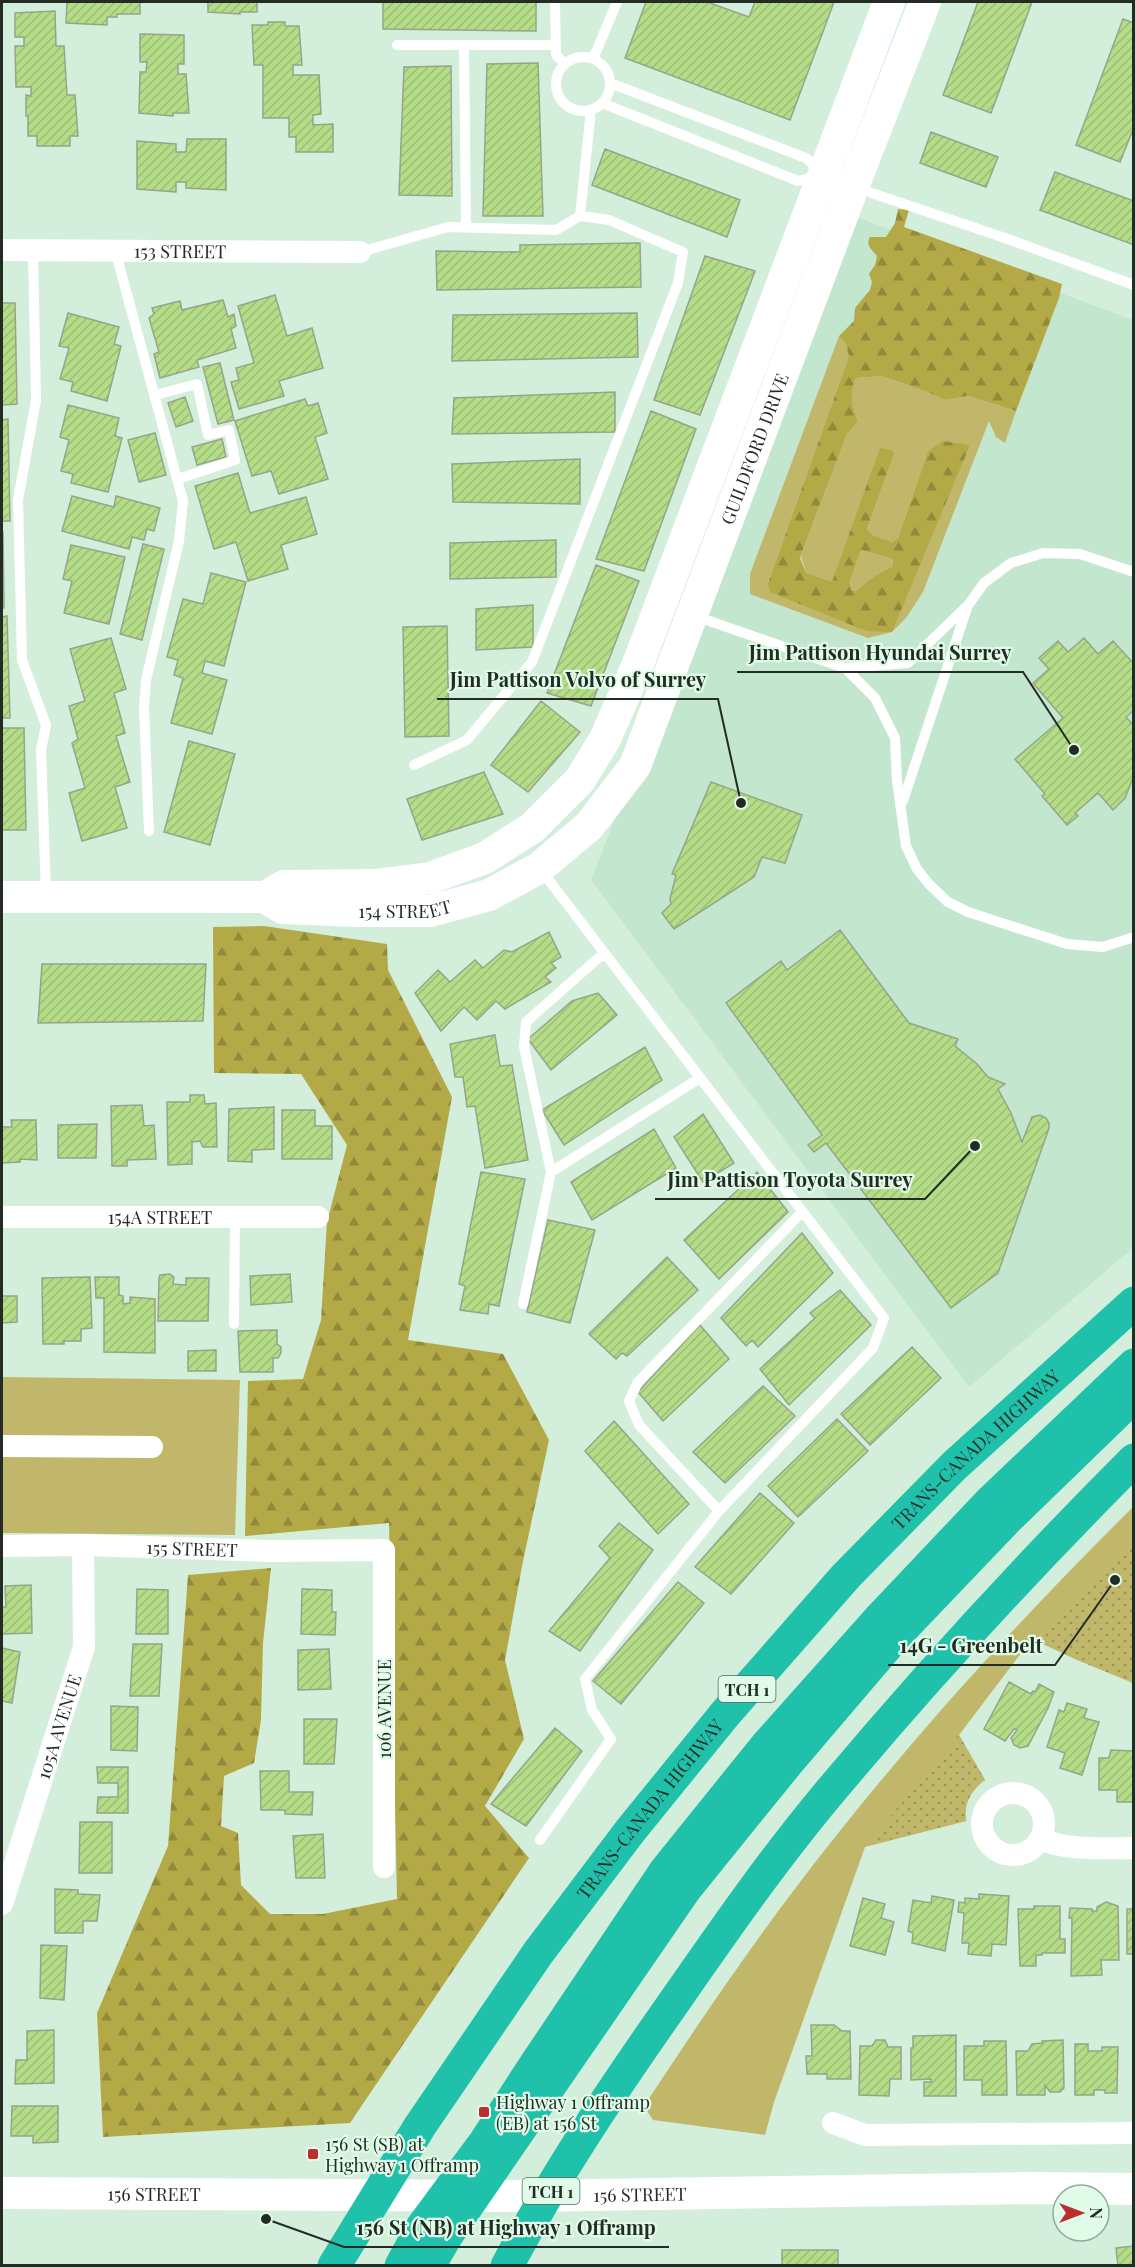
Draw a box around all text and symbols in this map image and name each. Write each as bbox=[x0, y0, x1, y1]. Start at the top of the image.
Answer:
street label: 153 STREET bbox=[134, 239, 226, 263]
street label: GUILDFORD DRIVE bbox=[715, 370, 794, 528]
callout: Jim Pattison Hyundai Surrey bbox=[737, 634, 1023, 672]
text: Jim Pattison Hyundai Surrey bbox=[748, 638, 1012, 665]
callout: Jim Pattison Volvo of Surrey bbox=[437, 661, 718, 699]
text: Jim Pattison Volvo of Surrey bbox=[449, 665, 707, 692]
street label: 154 STREET bbox=[358, 894, 454, 923]
callout: Jim Pattison Toyota Surrey bbox=[655, 1161, 925, 1199]
text: Jim Pattison Toyota Surrey bbox=[666, 1165, 913, 1192]
street label: 154A STREET bbox=[108, 1205, 212, 1229]
street label: TRANS-CANADA HIGHWAY bbox=[886, 1364, 1065, 1535]
street label: 155 STREET bbox=[146, 1535, 238, 1562]
callout: 14G - Greenbelt bbox=[888, 1627, 1055, 1665]
text: 14G - Greenbelt bbox=[900, 1631, 1043, 1658]
street label: 106 AVENUE bbox=[372, 1659, 396, 1759]
street label: 105A AVENUE bbox=[31, 1671, 87, 1782]
road number: TCH 1 bbox=[718, 1676, 776, 1702]
street label: TRANS-CANADA HIGHWAY bbox=[571, 1714, 728, 1904]
place label: Highway 1 Offramp (EB) at 156 St bbox=[496, 2090, 650, 2135]
marker: Highway 1 Offramp (EB) at 156 St bbox=[477, 2105, 491, 2119]
place label: 156 St (SB) at Highway 1 Offramp bbox=[325, 2132, 479, 2177]
marker: 156 St (SB) at Highway 1 Offramp bbox=[306, 2147, 320, 2161]
road number: TCH 1 bbox=[522, 2178, 580, 2204]
street label: 156 STREET bbox=[593, 2181, 687, 2207]
street label: 156 STREET bbox=[107, 2182, 201, 2206]
north arrow bbox=[1051, 2183, 1111, 2243]
text: N bbox=[1086, 2207, 1107, 2219]
callout: 156 St (NB) at Highway 1 Offramp bbox=[344, 2209, 669, 2247]
text: 156 St (NB) at Highway 1 Offramp bbox=[356, 2213, 656, 2240]

